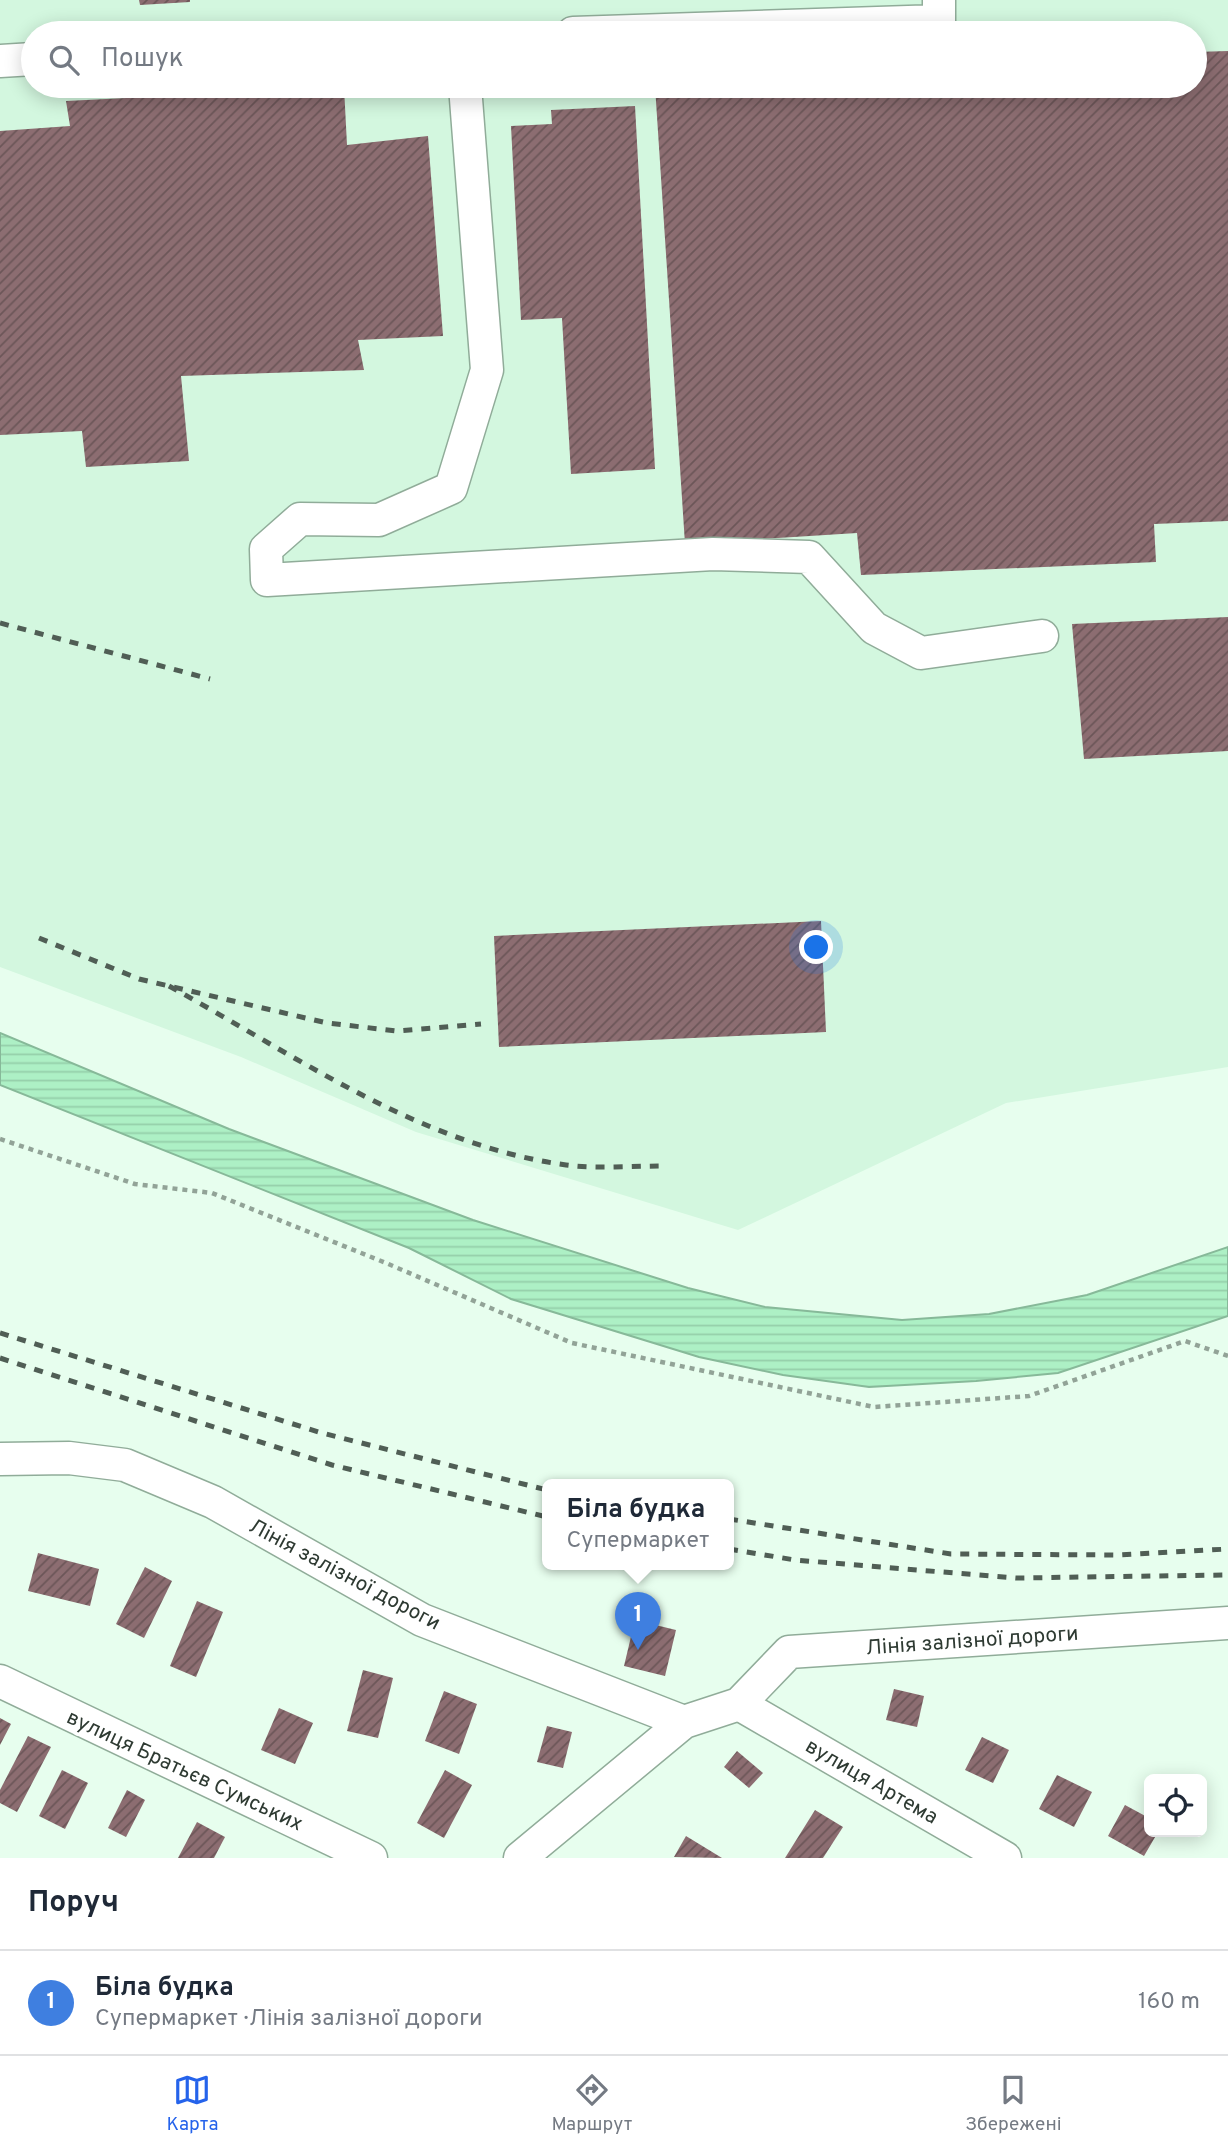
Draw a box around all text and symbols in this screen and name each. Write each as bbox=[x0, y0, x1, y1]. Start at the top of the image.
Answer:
search box bbox=[21, 21, 1207, 98]
icon: search bbox=[45, 41, 83, 79]
text: Пошук bbox=[101, 43, 184, 76]
your location bbox=[799, 930, 833, 964]
popup bbox=[542, 1479, 734, 1570]
text: Біла будка bbox=[566, 1494, 705, 1527]
street label: Лінія залізної дороги bbox=[244, 1513, 445, 1637]
text: Супермаркет bbox=[566, 1527, 710, 1556]
pin: 1 bbox=[615, 1592, 661, 1650]
street label: Лінія залізної дороги bbox=[865, 1621, 1079, 1662]
street label: вулиця Братьєв Сумських bbox=[62, 1705, 307, 1838]
street label: вулиця Артема bbox=[800, 1733, 943, 1831]
map controls bbox=[1144, 1774, 1207, 1837]
button: locate bbox=[1144, 1774, 1207, 1837]
text: Поруч bbox=[28, 1885, 119, 1922]
text: Біла будка bbox=[95, 1972, 234, 2005]
text: 1 bbox=[46, 1988, 56, 2017]
text: 160 m bbox=[1138, 1988, 1200, 2017]
text: Супермаркет · Лінія залізної дороги bbox=[95, 2005, 483, 2034]
tab: Карта bbox=[166, 2071, 219, 2137]
tab: Маршрут bbox=[551, 2071, 632, 2137]
tab: Збережені bbox=[965, 2071, 1062, 2137]

